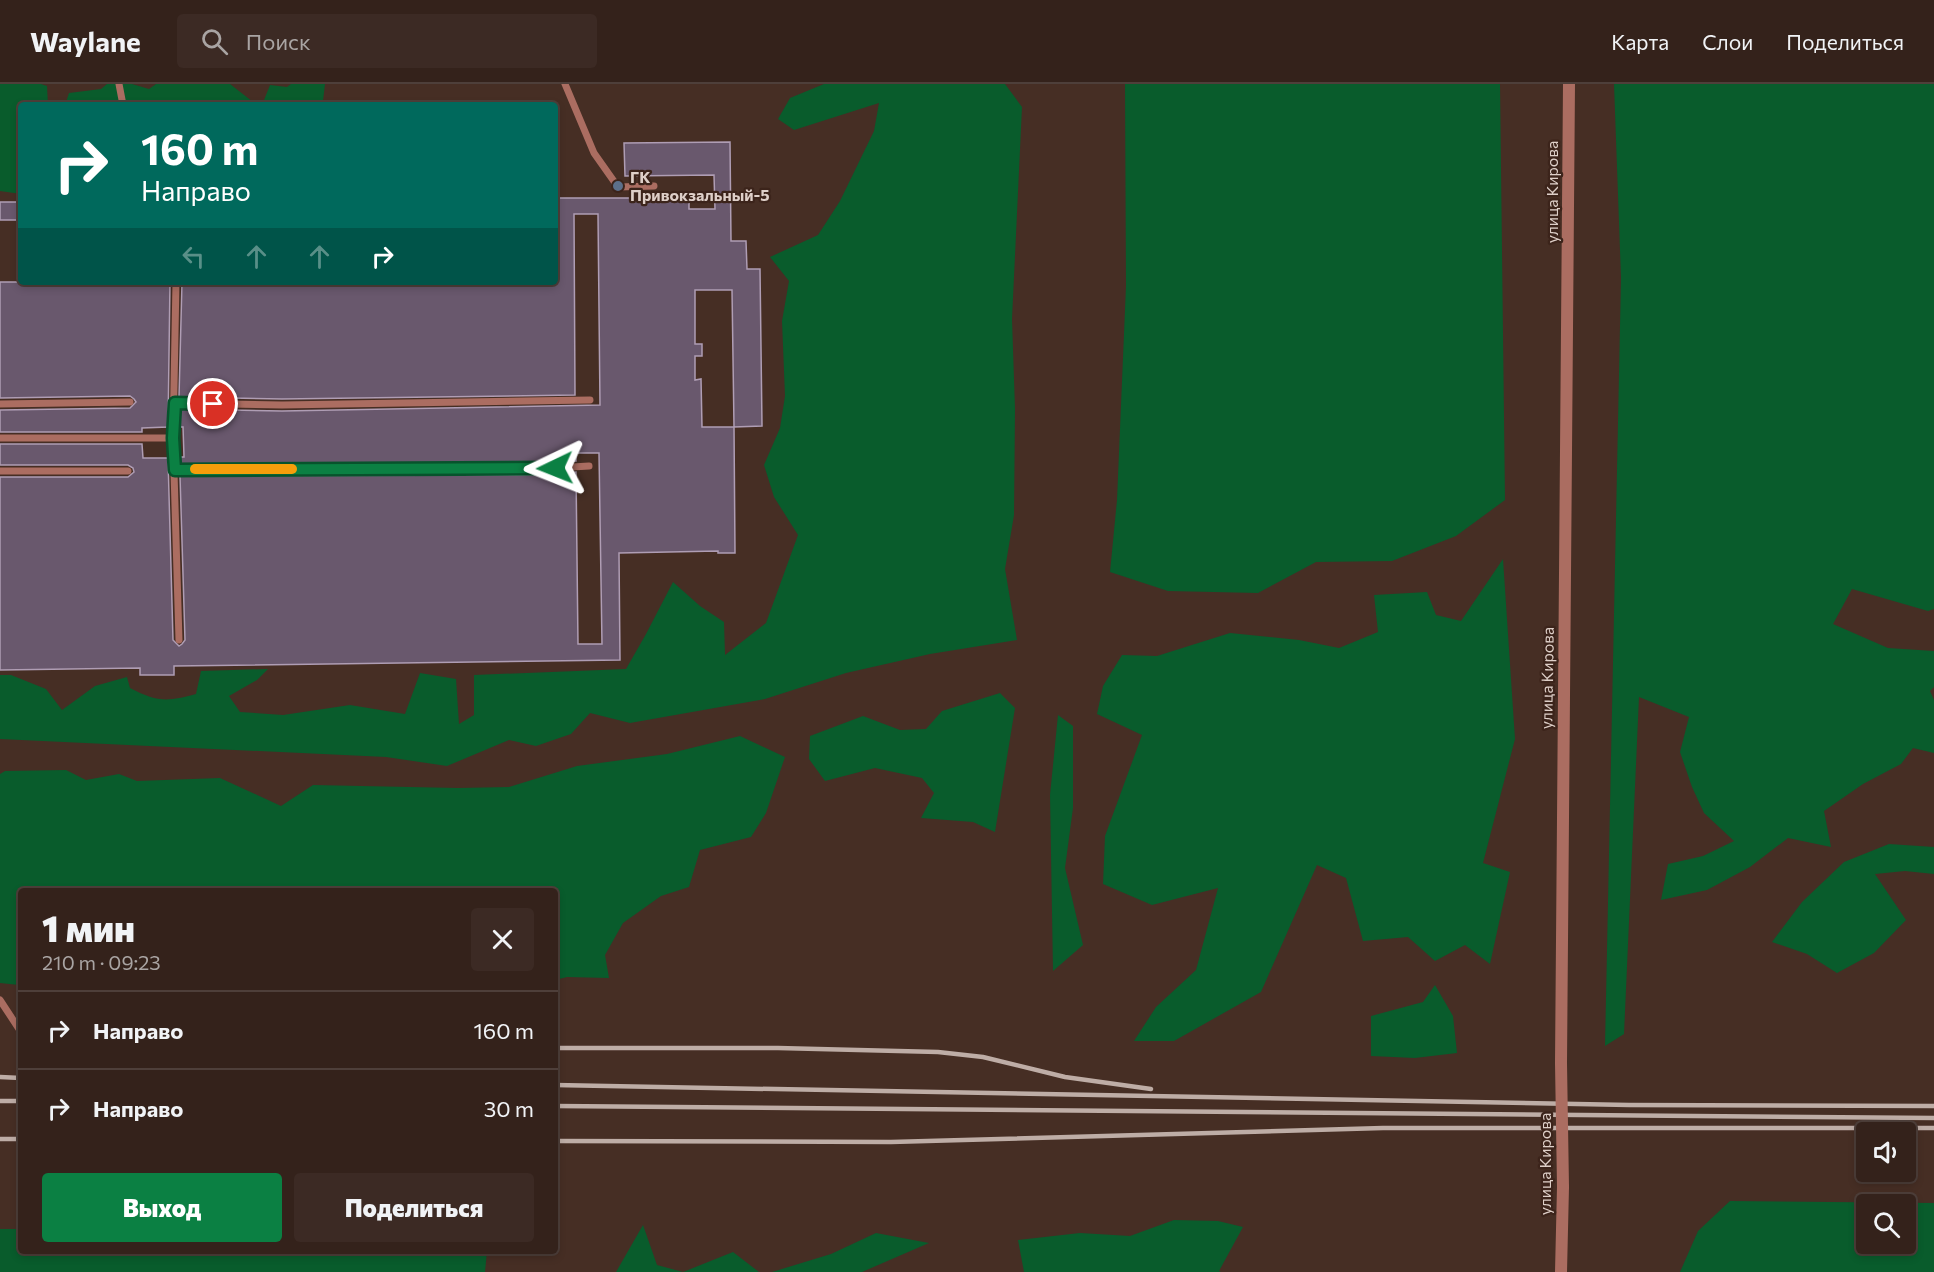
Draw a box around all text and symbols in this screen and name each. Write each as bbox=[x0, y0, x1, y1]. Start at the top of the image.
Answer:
search box bbox=[177, 14, 597, 68]
text: Waylane bbox=[30, 24, 141, 58]
icon: search bbox=[198, 25, 231, 58]
text: Поиск bbox=[246, 28, 311, 55]
text: Карта bbox=[1611, 29, 1669, 54]
text: Слои bbox=[1702, 29, 1753, 54]
text: Поделиться bbox=[1786, 29, 1904, 54]
text: 160 m bbox=[141, 122, 259, 174]
icon: right bbox=[42, 126, 120, 204]
street label: улица Кирова bbox=[1542, 141, 1561, 243]
place label: ГК Привокзальный-5 bbox=[630, 167, 770, 204]
text: Направо bbox=[141, 174, 251, 207]
marker: ГК Привокзальный-5 bbox=[611, 179, 625, 193]
icon: left bbox=[177, 240, 210, 273]
icon: ahead bbox=[240, 240, 273, 273]
icon: ahead bbox=[303, 240, 336, 273]
icon: right bbox=[366, 240, 399, 273]
pin bbox=[187, 378, 238, 429]
icon: arrive bbox=[196, 387, 229, 420]
position arrow bbox=[523, 436, 587, 500]
street label: улица Кирова bbox=[1536, 627, 1557, 729]
text: 1 мин bbox=[42, 905, 135, 949]
button: close bbox=[471, 908, 534, 971]
text: 210 m · 09:23 bbox=[42, 950, 161, 974]
icon: right bbox=[42, 1014, 75, 1047]
text: Направо bbox=[93, 1017, 183, 1044]
text: 160 m bbox=[473, 1017, 534, 1044]
icon: right bbox=[42, 1092, 75, 1125]
text: Направо bbox=[93, 1095, 183, 1122]
text: 30 m bbox=[484, 1095, 534, 1122]
street label: улица Кирова bbox=[1535, 1113, 1554, 1215]
map controls bbox=[1856, 1122, 1916, 1254]
button: sound bbox=[1856, 1122, 1916, 1182]
button: Выход bbox=[42, 1173, 282, 1242]
button: Поделиться bbox=[294, 1173, 534, 1242]
button: search bbox=[1856, 1194, 1916, 1254]

